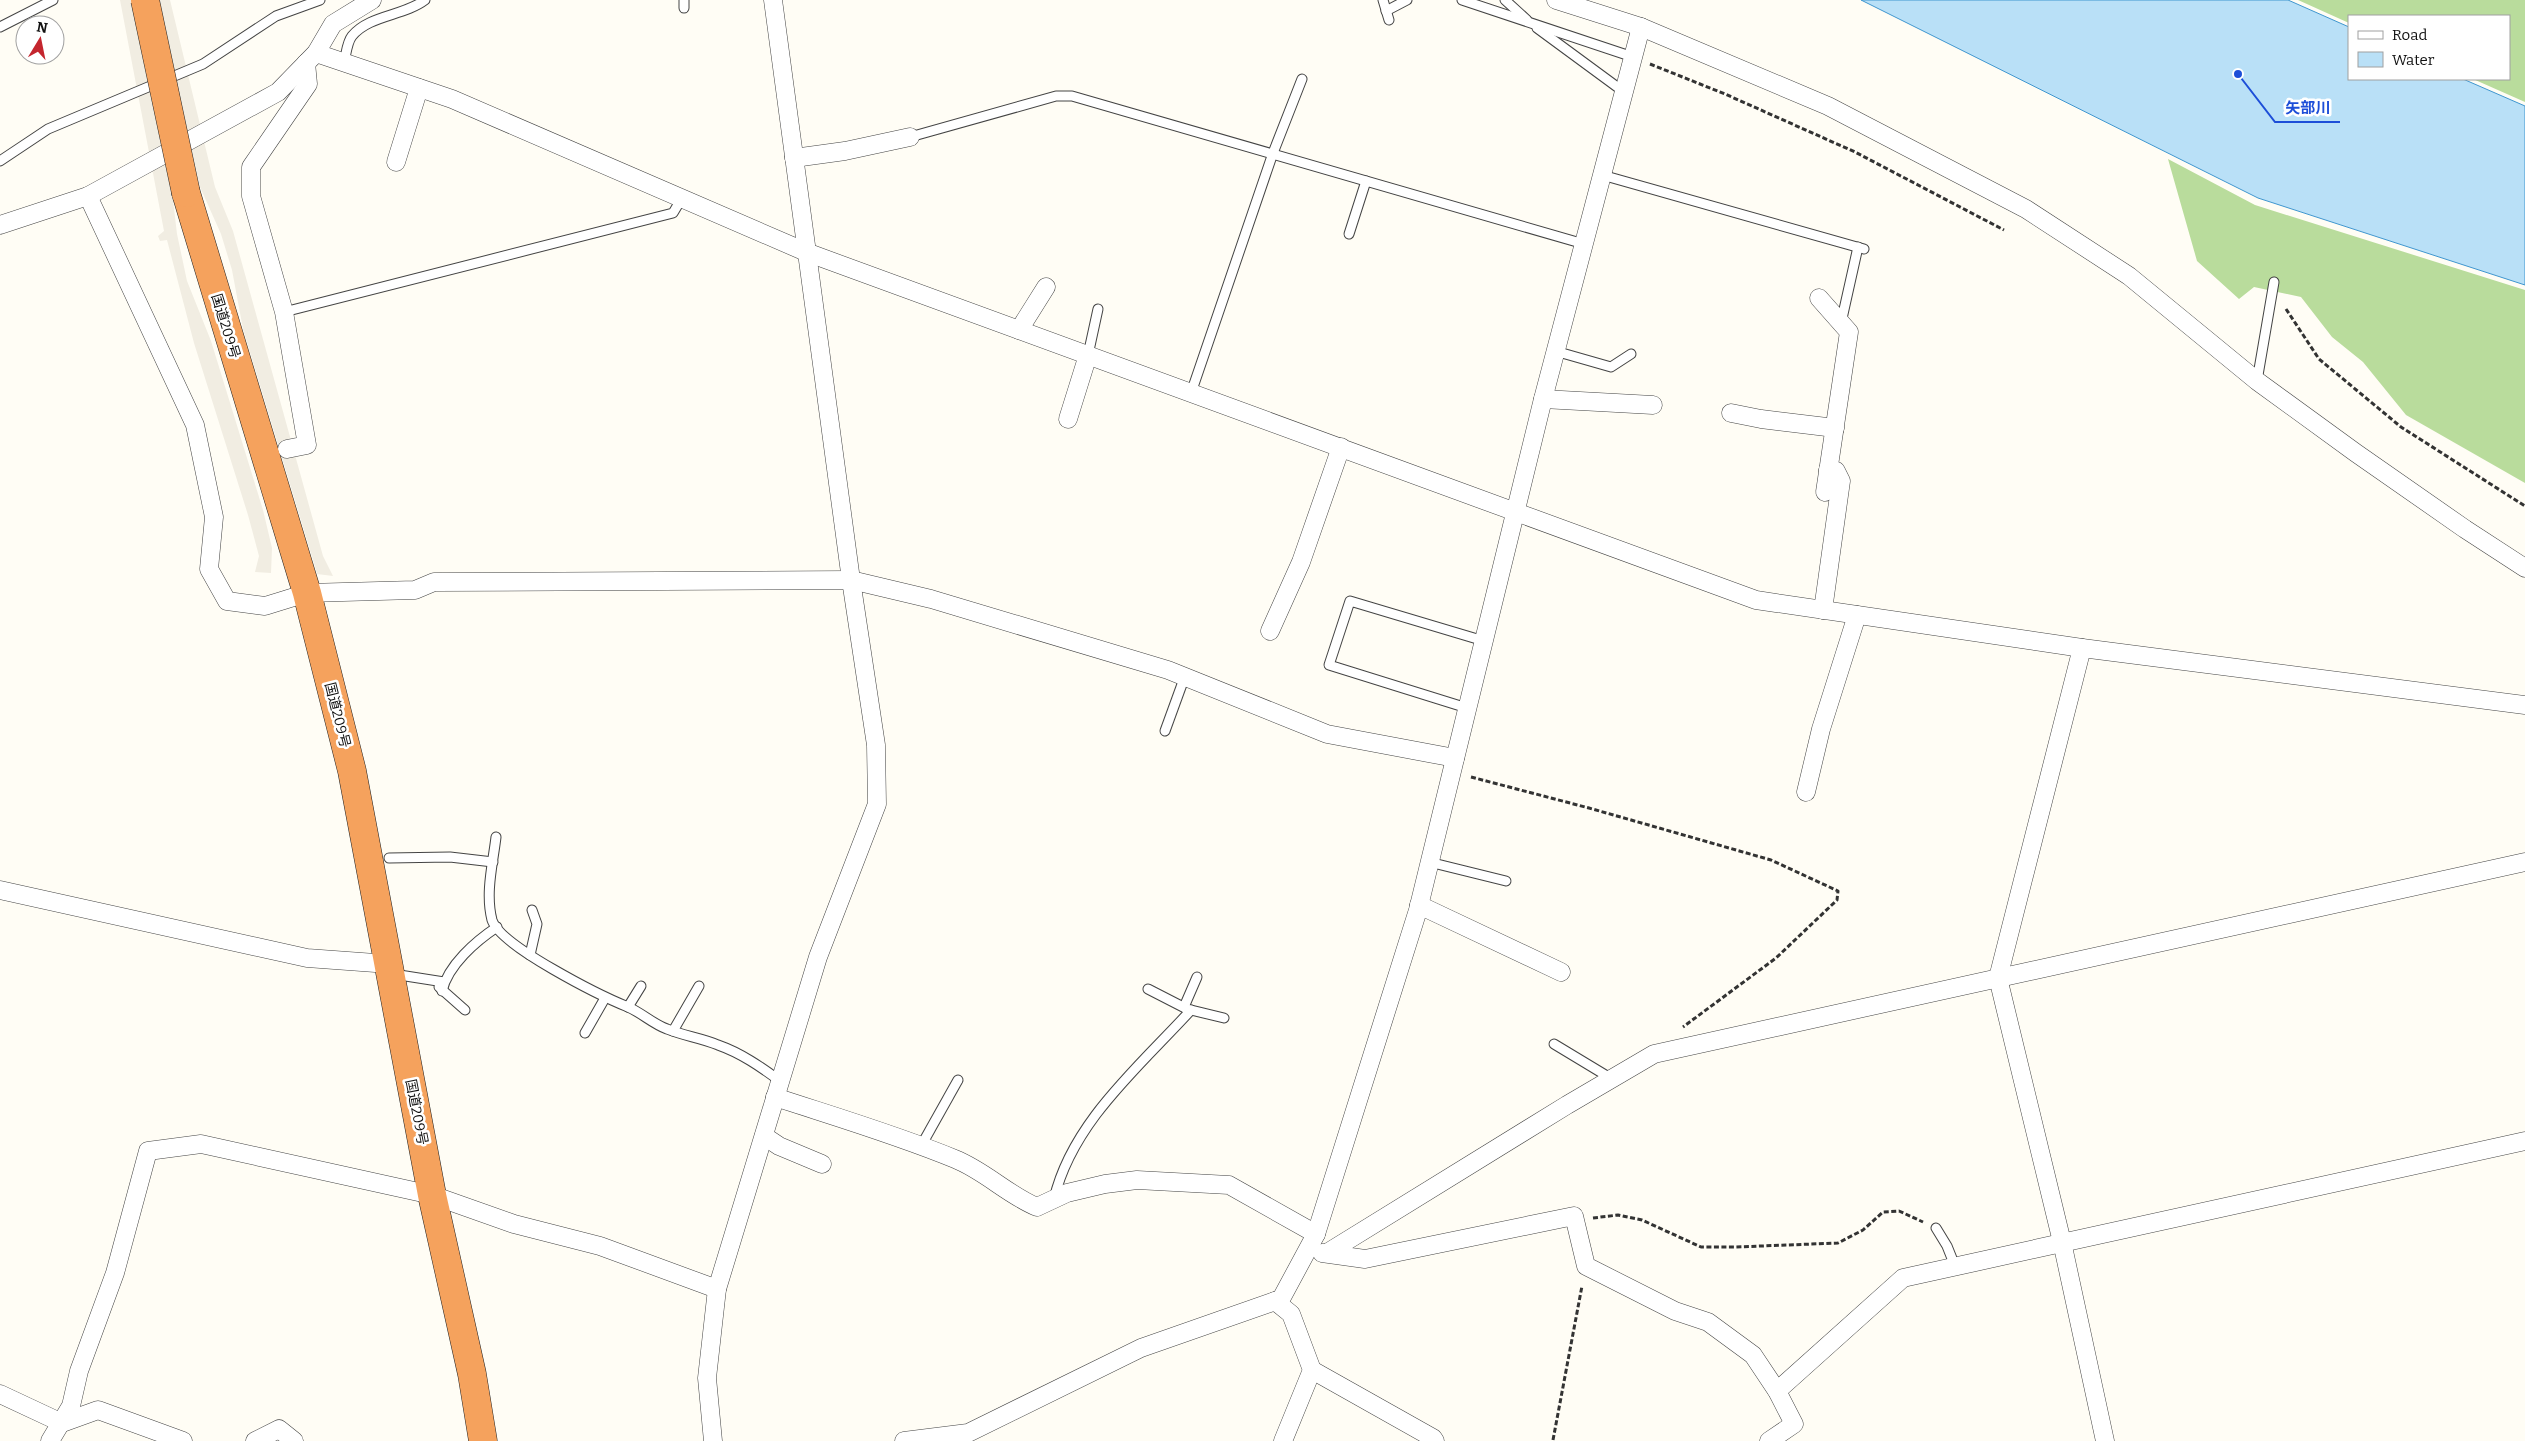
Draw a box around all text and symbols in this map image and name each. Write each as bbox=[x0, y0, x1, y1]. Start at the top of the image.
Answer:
north arrow bbox=[15, 15, 65, 65]
legend bbox=[2348, 15, 2510, 80]
text: N bbox=[35, 18, 49, 37]
text: Road bbox=[2392, 26, 2427, 44]
text: Water bbox=[2392, 51, 2435, 69]
callout: 矢部川 bbox=[2275, 92, 2340, 122]
text: 矢部川 bbox=[2285, 99, 2331, 117]
street label: 国道209号 bbox=[208, 292, 243, 361]
street label: 国道209号 bbox=[321, 681, 354, 750]
street label: 国道209号 bbox=[402, 1078, 431, 1147]

